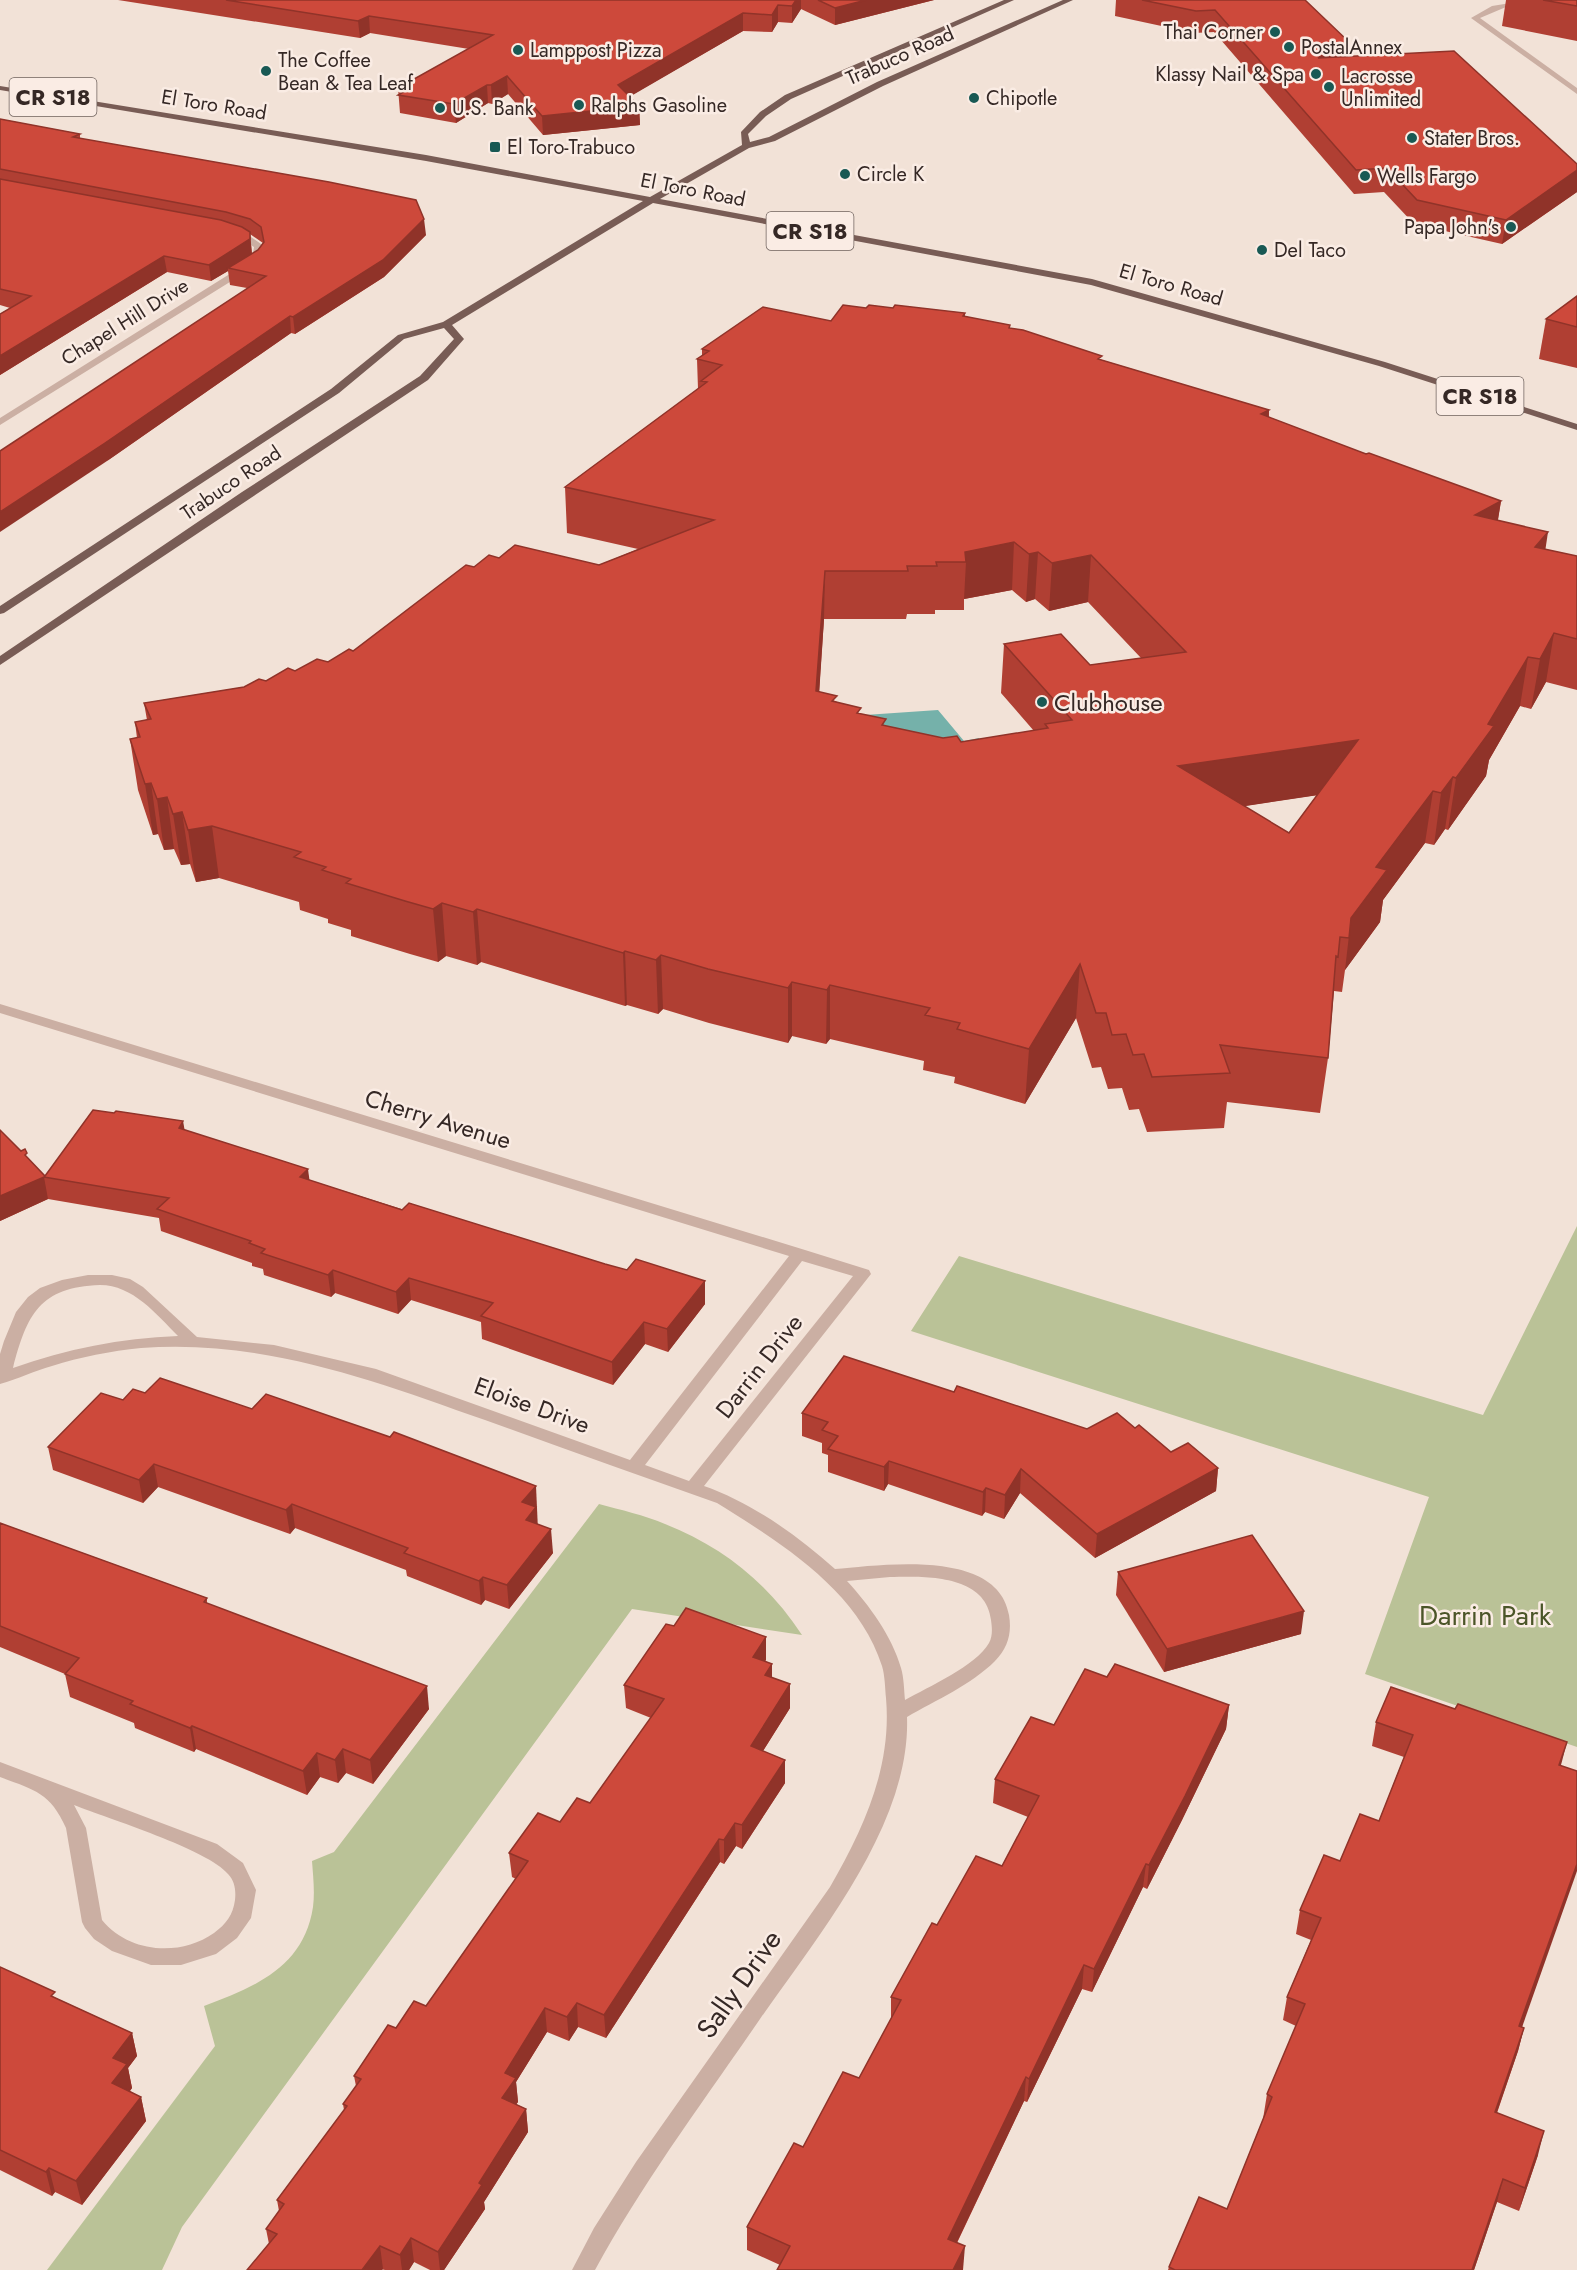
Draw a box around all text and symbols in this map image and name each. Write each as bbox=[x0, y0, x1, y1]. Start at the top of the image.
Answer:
place label: Thai Corner bbox=[1163, 18, 1263, 47]
street label: Trabuco Road bbox=[841, 19, 959, 93]
marker: Thai Corner bbox=[1268, 25, 1282, 39]
place label: PostalAnnex bbox=[1301, 33, 1403, 62]
place label: Lamppost Pizza bbox=[530, 36, 662, 65]
marker: PostalAnnex bbox=[1282, 40, 1296, 54]
marker: Lamppost Pizza bbox=[511, 43, 525, 57]
place label: The Coffee Bean & Tea Leaf bbox=[278, 46, 414, 98]
place label: Klassy Nail & Spa bbox=[1155, 60, 1304, 89]
place label: Lacrosse Unlimited bbox=[1341, 62, 1421, 114]
marker: The Coffee Bean & Tea Leaf bbox=[259, 64, 273, 78]
marker: Klassy Nail & Spa bbox=[1309, 67, 1323, 81]
road number: CR S18 bbox=[10, 78, 97, 116]
marker: Lacrosse Unlimited bbox=[1322, 80, 1336, 94]
street label: El Toro Road bbox=[159, 82, 269, 128]
place label: Chipotle bbox=[986, 84, 1057, 113]
place label: Ralphs Gasoline bbox=[591, 91, 727, 120]
marker: Chipotle bbox=[967, 91, 981, 105]
place label: U.S. Bank bbox=[452, 94, 534, 123]
marker: Ralphs Gasoline bbox=[572, 98, 586, 112]
marker: U.S. Bank bbox=[433, 101, 447, 115]
place label: Stater Bros. bbox=[1424, 124, 1520, 153]
marker: Stater Bros. bbox=[1405, 131, 1419, 145]
place label: El Toro-Trabuco bbox=[507, 133, 635, 162]
marker: El Toro-Trabuco bbox=[488, 140, 502, 154]
place label: Circle K bbox=[857, 160, 925, 189]
place label: Wells Fargo bbox=[1377, 162, 1477, 191]
street label: El Toro Road bbox=[638, 166, 748, 214]
marker: Circle K bbox=[838, 167, 852, 181]
marker: Wells Fargo bbox=[1358, 169, 1372, 183]
road number: CR S18 bbox=[766, 212, 854, 250]
place label: Papa John's bbox=[1404, 213, 1499, 242]
marker: Papa John's bbox=[1504, 220, 1518, 234]
place label: Del Taco bbox=[1274, 236, 1346, 265]
marker: Del Taco bbox=[1255, 243, 1269, 257]
street label: El Toro Road bbox=[1116, 256, 1226, 314]
street label: Chapel Hill Drive bbox=[56, 271, 194, 373]
road number: CR S18 bbox=[1436, 377, 1524, 415]
street label: Trabuco Road bbox=[175, 439, 287, 527]
place label: Clubhouse bbox=[1054, 685, 1163, 720]
marker: Clubhouse bbox=[1035, 695, 1049, 709]
street label: Cherry Avenue bbox=[361, 1080, 515, 1158]
street label: Darrin Drive bbox=[707, 1306, 811, 1426]
street label: Eloise Drive bbox=[469, 1368, 595, 1442]
park label: Darrin Park bbox=[1419, 1595, 1552, 1636]
street label: Sally Drive bbox=[686, 1921, 792, 2047]

